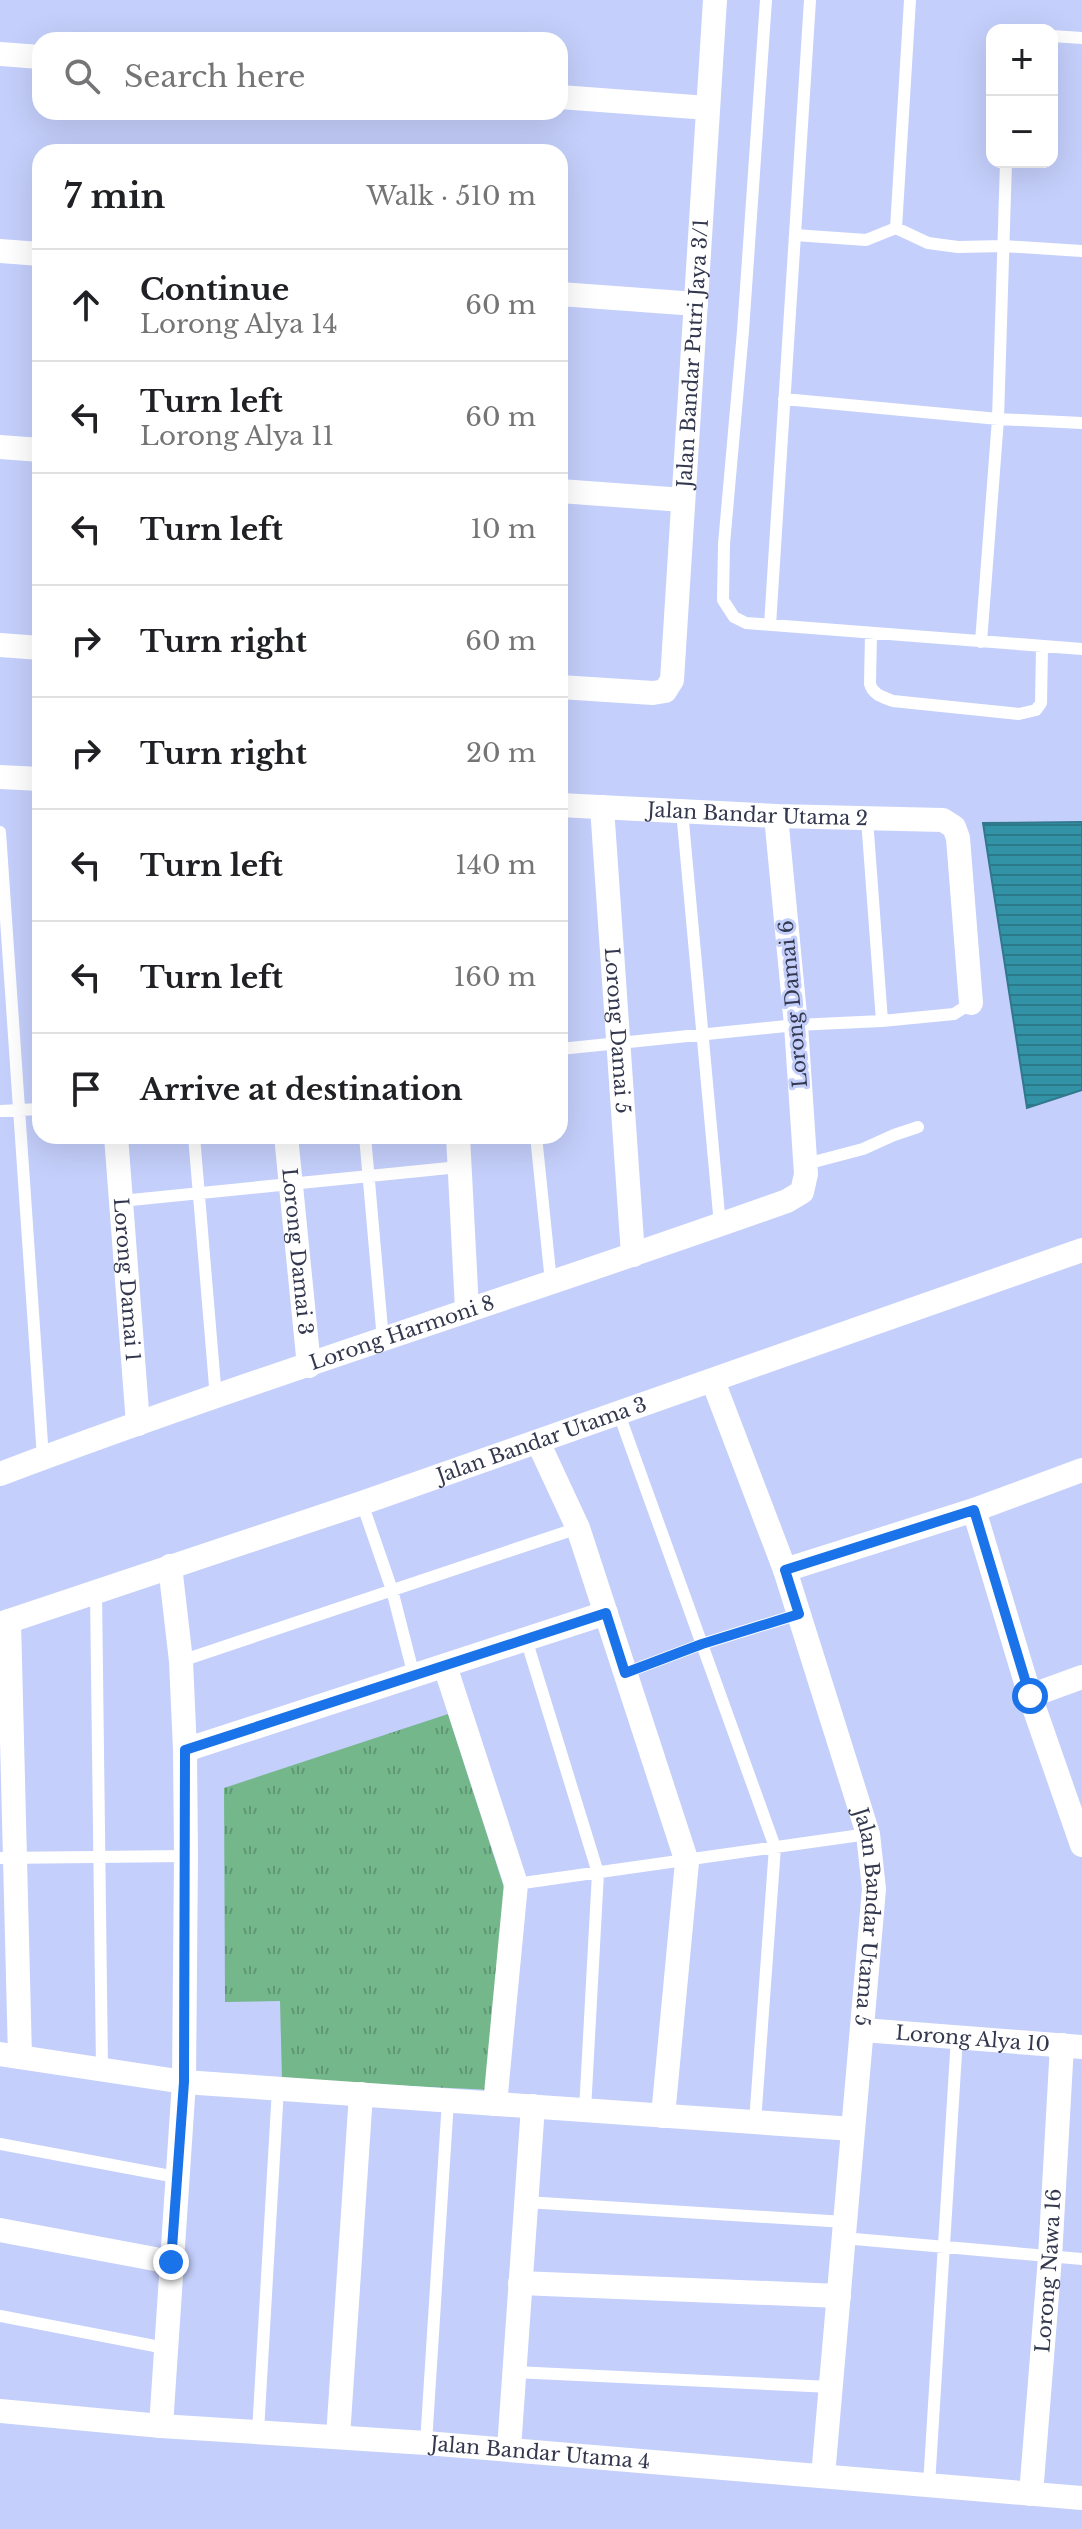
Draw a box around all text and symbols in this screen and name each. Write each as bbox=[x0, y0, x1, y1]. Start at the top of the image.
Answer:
map controls bbox=[986, 24, 1058, 168]
button: + bbox=[986, 24, 1058, 96]
search box bbox=[32, 32, 568, 120]
icon: search bbox=[60, 54, 104, 98]
text: Search here bbox=[124, 58, 305, 95]
button: − bbox=[986, 96, 1058, 168]
text: 7 min bbox=[64, 175, 165, 217]
text: Walk · 510 m bbox=[367, 180, 536, 212]
street label: Jalan Bandar Putri Jaya 3/1 bbox=[672, 218, 713, 491]
text: Continue bbox=[140, 271, 289, 308]
icon: ahead bbox=[64, 283, 108, 327]
text: 60 m bbox=[465, 289, 536, 321]
text: Lorong Alya 14 bbox=[140, 308, 338, 340]
text: Turn left bbox=[140, 383, 283, 420]
icon: left bbox=[64, 395, 108, 439]
text: 60 m bbox=[465, 401, 536, 433]
text: Lorong Alya 11 bbox=[140, 420, 334, 452]
icon: left bbox=[64, 507, 108, 551]
text: Turn left bbox=[140, 511, 283, 548]
text: 10 m bbox=[470, 513, 536, 545]
icon: right bbox=[64, 619, 108, 663]
text: Turn right bbox=[140, 623, 307, 660]
text: 60 m bbox=[465, 625, 536, 657]
icon: right bbox=[64, 731, 108, 775]
text: Turn right bbox=[140, 735, 307, 772]
text: 20 m bbox=[466, 737, 536, 769]
street label: Jalan Bandar Utama 2 bbox=[644, 797, 868, 830]
icon: left bbox=[64, 843, 108, 887]
text: Turn left bbox=[140, 847, 283, 884]
text: 140 m bbox=[455, 849, 536, 881]
street label: Lorong Damai 6 bbox=[774, 919, 812, 1089]
street label: Lorong Damai 5 bbox=[600, 947, 635, 1114]
icon: left bbox=[64, 955, 108, 999]
text: Turn left bbox=[140, 959, 283, 996]
text: 160 m bbox=[454, 961, 536, 993]
icon: arrive bbox=[64, 1067, 108, 1111]
text: Arrive at destination bbox=[140, 1071, 463, 1108]
street label: Lorong Damai 3 bbox=[277, 1167, 318, 1336]
street label: Lorong Damai 1 bbox=[109, 1197, 145, 1362]
street label: Lorong Harmoni 8 bbox=[306, 1290, 497, 1375]
street label: Jalan Bandar Utama 3 bbox=[431, 1392, 650, 1489]
route start bbox=[1012, 1678, 1048, 1714]
street label: Jalan Bandar Utama 5 bbox=[848, 1802, 886, 2027]
street label: Lorong Alya 10 bbox=[895, 2021, 1051, 2056]
street label: Lorong Nawa 16 bbox=[1030, 2188, 1066, 2354]
route end bbox=[153, 2244, 189, 2280]
street label: Jalan Bandar Utama 4 bbox=[427, 2431, 651, 2474]

